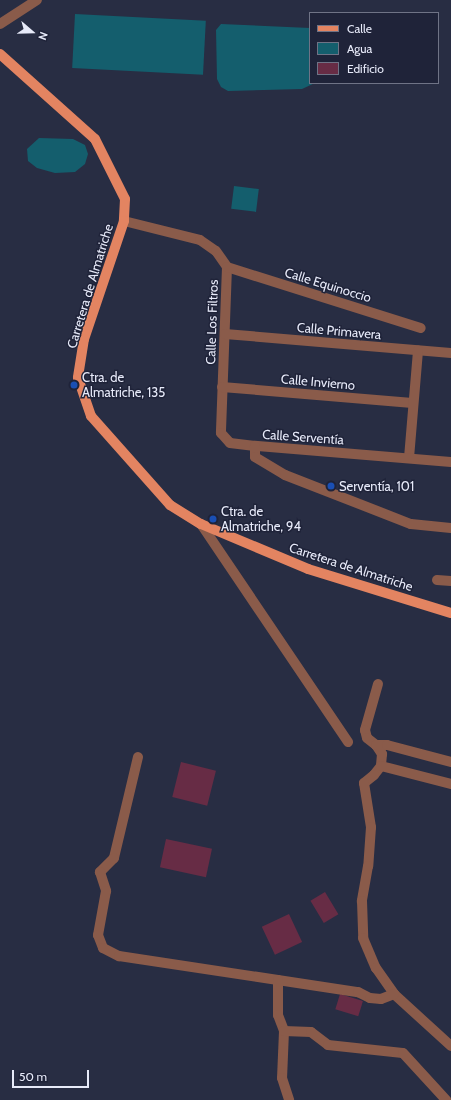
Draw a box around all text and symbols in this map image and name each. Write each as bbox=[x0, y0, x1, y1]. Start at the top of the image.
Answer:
north arrow bbox=[12, 12, 52, 52]
legend bbox=[309, 12, 439, 84]
text: Calle bbox=[347, 21, 372, 36]
text: N bbox=[35, 30, 51, 42]
text: Agua bbox=[347, 41, 372, 56]
text: Edificio bbox=[347, 61, 384, 76]
street label: Carretera de Almatriche bbox=[64, 222, 116, 350]
street label: Calle Equinoccio bbox=[283, 264, 373, 306]
street label: Calle Los Filtros bbox=[203, 279, 221, 365]
street label: Calle Primavera bbox=[296, 320, 382, 342]
place label: Ctra. de Almatriche, 135 bbox=[82, 370, 165, 401]
street label: Calle Invierno bbox=[280, 371, 356, 393]
marker: Ctra. de Almatriche, 135 bbox=[69, 380, 79, 390]
street label: Calle Serventía bbox=[262, 426, 344, 448]
place label: Serventía, 101 bbox=[339, 478, 414, 494]
marker: Serventía, 101 bbox=[326, 481, 336, 491]
place label: Ctra. de Almatriche, 94 bbox=[221, 504, 301, 535]
marker: Ctra. de Almatriche, 94 bbox=[208, 514, 218, 524]
street label: Carretera de Almatriche bbox=[287, 540, 415, 594]
scale bar bbox=[14, 1062, 91, 1088]
text: 50 m bbox=[19, 1069, 47, 1084]

